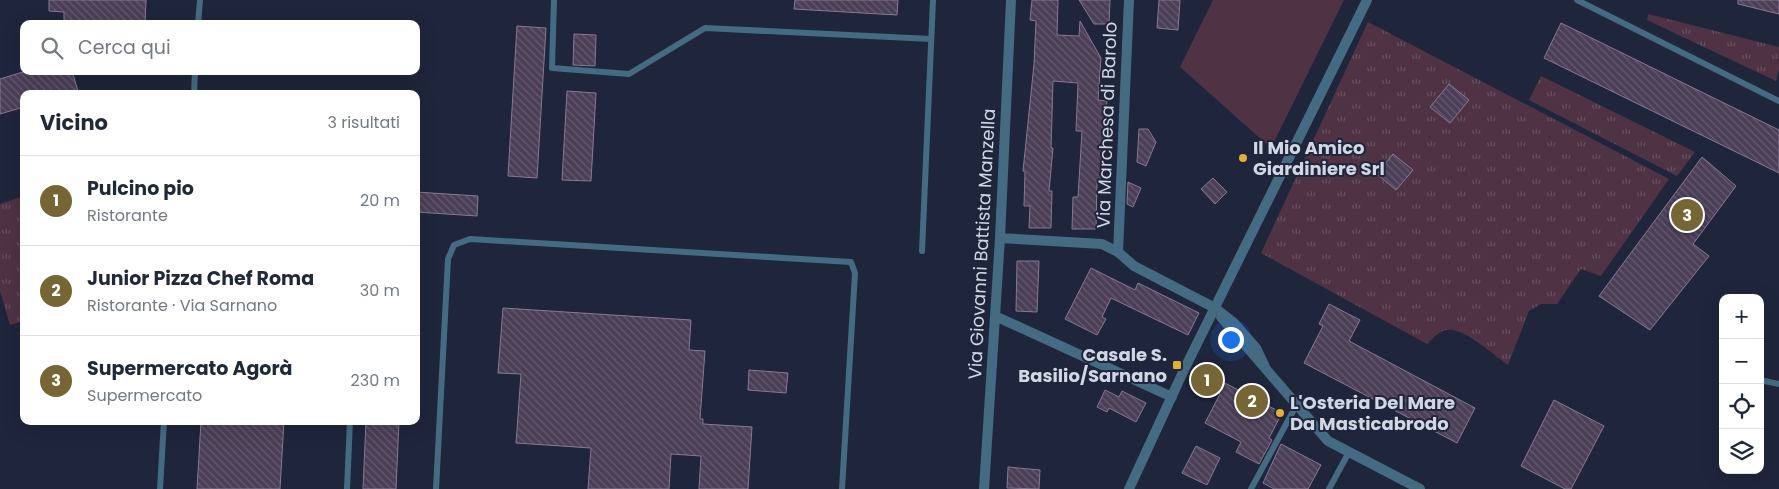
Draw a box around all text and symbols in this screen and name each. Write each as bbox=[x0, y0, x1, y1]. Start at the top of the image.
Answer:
search box bbox=[20, 20, 420, 75]
street label: Via Marchesa di Barolo bbox=[1090, 21, 1123, 229]
icon: search bbox=[38, 34, 66, 62]
text: Cerca qui bbox=[78, 34, 171, 61]
text: Vicino bbox=[40, 108, 108, 137]
street label: Via Giovanni Battista Manzella bbox=[962, 108, 1001, 380]
text: 3 risultati bbox=[327, 111, 400, 134]
place label: Il Mio Amico Giardiniere Srl bbox=[1253, 135, 1385, 181]
marker: Il Mio Amico Giardiniere Srl bbox=[1237, 152, 1249, 164]
text: Pulcino pio bbox=[87, 175, 194, 202]
text: 1 bbox=[53, 189, 59, 212]
text: 20 m bbox=[360, 189, 400, 212]
pin: 3 bbox=[1671, 196, 1703, 234]
text: Ristorante bbox=[87, 204, 168, 227]
text: Junior Pizza Chef Roma bbox=[87, 265, 314, 292]
text: 2 bbox=[51, 279, 61, 302]
text: 30 m bbox=[360, 279, 400, 302]
text: Ristorante · Via Sarnano bbox=[87, 294, 277, 317]
map controls bbox=[1719, 294, 1764, 474]
button: + bbox=[1719, 294, 1764, 339]
your location bbox=[1218, 327, 1244, 353]
button: − bbox=[1719, 339, 1764, 384]
place label: Casale S. Basilio/Sarnano bbox=[1018, 342, 1167, 388]
text: Supermercato Agorà bbox=[87, 355, 292, 382]
marker: Casale S. Basilio/Sarnano bbox=[1171, 359, 1183, 371]
pin: 1 bbox=[1191, 361, 1223, 399]
text: 3 bbox=[51, 369, 61, 392]
text: 230 m bbox=[351, 369, 400, 392]
pin: 2 bbox=[1236, 382, 1268, 420]
text: Supermercato bbox=[87, 384, 202, 407]
button: locate bbox=[1719, 384, 1764, 429]
place label: L'Osteria Del Mare Da Masticabrodo bbox=[1290, 390, 1455, 436]
marker: L'Osteria Del Mare Da Masticabrodo bbox=[1274, 407, 1286, 419]
button: layers bbox=[1719, 429, 1764, 474]

